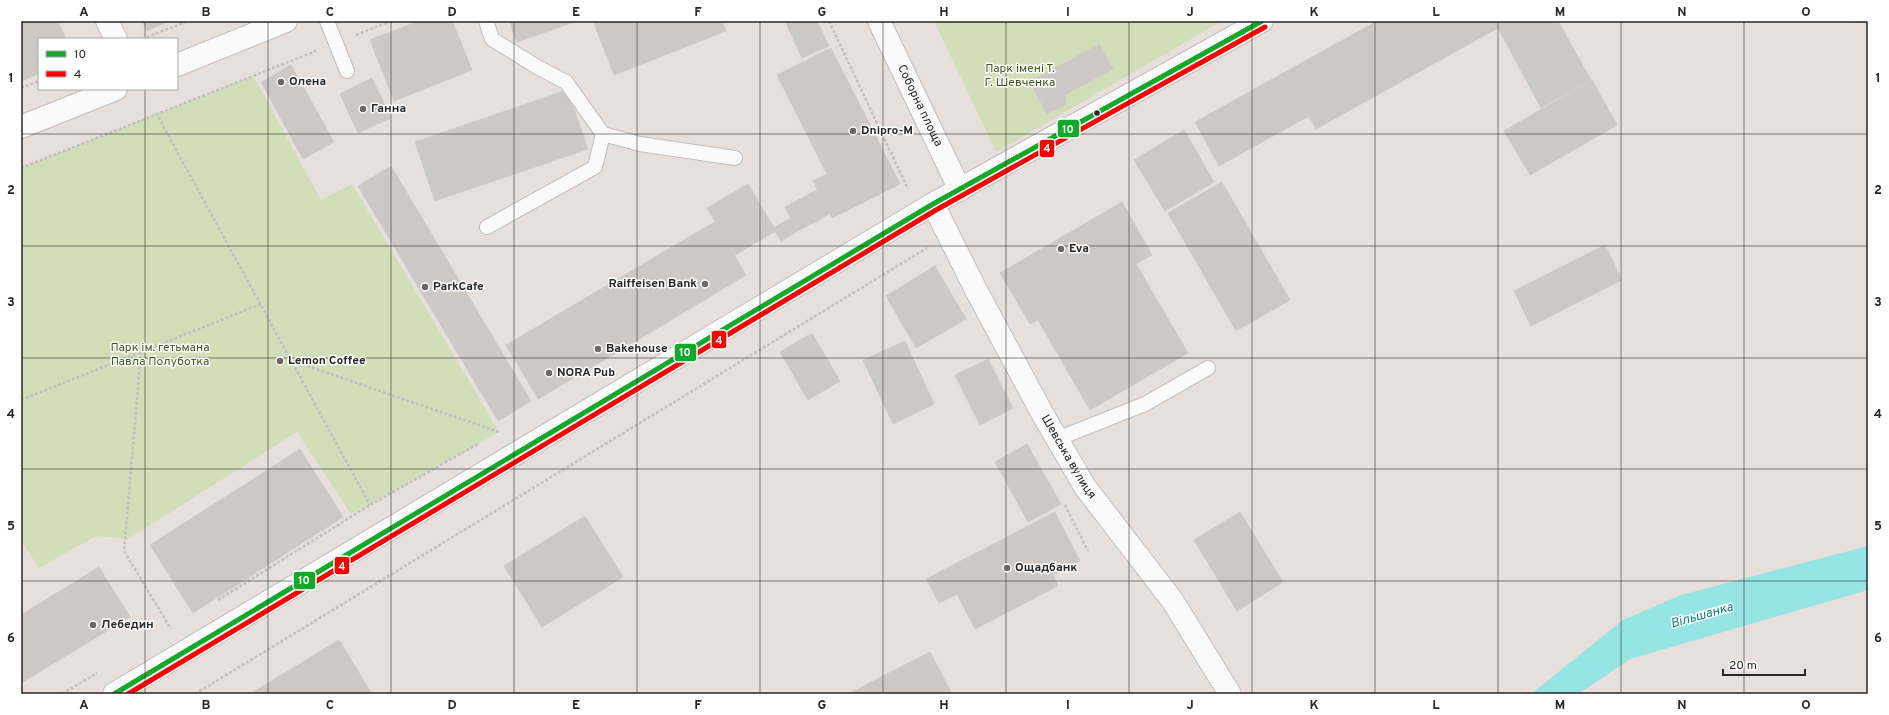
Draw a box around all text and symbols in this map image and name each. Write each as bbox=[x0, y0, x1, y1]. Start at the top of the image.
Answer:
text: A bbox=[79, 5, 89, 21]
text: B bbox=[202, 5, 211, 21]
text: C bbox=[326, 5, 334, 21]
text: D bbox=[447, 5, 457, 21]
text: E bbox=[572, 5, 580, 21]
text: F bbox=[694, 5, 702, 21]
text: G bbox=[818, 5, 827, 21]
text: H bbox=[939, 5, 949, 21]
text: I bbox=[1066, 5, 1070, 21]
text: J bbox=[1186, 5, 1194, 21]
text: K bbox=[1309, 5, 1319, 21]
text: L bbox=[1432, 5, 1440, 21]
text: M bbox=[1555, 5, 1565, 21]
text: N bbox=[1677, 5, 1687, 21]
text: O bbox=[1801, 5, 1811, 21]
legend bbox=[38, 38, 178, 90]
text: 10 bbox=[74, 47, 86, 63]
park label: Парк імені Т. Г. Шевченка bbox=[985, 61, 1055, 91]
street label: Соборна площа bbox=[893, 62, 946, 149]
text: 4 bbox=[74, 67, 81, 83]
text: 1 bbox=[8, 71, 14, 87]
text: 1 bbox=[1875, 71, 1881, 87]
place label: Олена bbox=[289, 74, 326, 90]
marker: Олена bbox=[276, 77, 286, 87]
place label: Ганна bbox=[371, 101, 406, 117]
marker: Ганна bbox=[358, 104, 368, 114]
unlabelled marker bbox=[1092, 108, 1102, 118]
line badge: 10 bbox=[1057, 119, 1080, 138]
place label: Dnipro-M bbox=[861, 123, 913, 139]
text: 10 bbox=[1062, 123, 1074, 137]
marker: Dnipro-M bbox=[848, 126, 858, 136]
line badge: 4 bbox=[1039, 139, 1055, 158]
text: 4 bbox=[1043, 142, 1051, 156]
text: 2 bbox=[7, 183, 15, 199]
text: 2 bbox=[1874, 183, 1882, 199]
place label: Eva bbox=[1069, 241, 1089, 257]
marker: Eva bbox=[1056, 244, 1066, 254]
place label: Raiffeisen Bank bbox=[608, 276, 697, 292]
place label: ParkCafe bbox=[433, 279, 484, 295]
marker: Raiffeisen Bank bbox=[700, 279, 710, 289]
marker: ParkCafe bbox=[420, 282, 430, 292]
text: 3 bbox=[7, 295, 15, 311]
text: 3 bbox=[1874, 295, 1882, 311]
line badge: 4 bbox=[711, 330, 727, 349]
text: 4 bbox=[715, 334, 723, 348]
park label: Парк ім. гетьмана Павла Полуботка bbox=[111, 340, 209, 370]
place label: Bakehouse bbox=[606, 341, 668, 357]
line badge: 10 bbox=[674, 343, 697, 362]
marker: Bakehouse bbox=[593, 344, 603, 354]
text: 10 bbox=[679, 346, 691, 360]
place label: Lemon Coffee bbox=[288, 353, 366, 369]
marker: Lemon Coffee bbox=[275, 356, 285, 366]
place label: NORA Pub bbox=[557, 365, 615, 381]
marker: NORA Pub bbox=[544, 368, 554, 378]
text: 4 bbox=[7, 407, 15, 423]
text: 4 bbox=[1874, 407, 1882, 423]
street label: Шевська вулиця bbox=[1037, 412, 1100, 503]
text: 5 bbox=[7, 519, 15, 535]
text: 5 bbox=[1874, 519, 1882, 535]
line badge: 4 bbox=[334, 556, 350, 575]
text: 4 bbox=[338, 560, 346, 574]
place label: Ощадбанк bbox=[1015, 560, 1077, 576]
marker: Ощадбанк bbox=[1002, 563, 1012, 573]
line badge: 10 bbox=[293, 571, 316, 590]
text: 10 bbox=[298, 574, 310, 588]
water label: Вільшанка bbox=[1669, 599, 1735, 633]
place label: Лебедин bbox=[101, 617, 154, 633]
marker: Лебедин bbox=[88, 620, 98, 630]
text: 6 bbox=[7, 631, 15, 647]
text: 6 bbox=[1874, 631, 1882, 647]
scale bar bbox=[1723, 651, 1805, 677]
text: 20 m bbox=[1729, 658, 1757, 674]
text: A bbox=[79, 698, 89, 714]
text: B bbox=[202, 698, 211, 714]
text: C bbox=[326, 698, 334, 714]
text: D bbox=[447, 698, 457, 714]
text: E bbox=[572, 698, 580, 714]
text: F bbox=[694, 698, 702, 714]
text: G bbox=[818, 698, 827, 714]
text: H bbox=[939, 698, 949, 714]
text: I bbox=[1066, 698, 1070, 714]
text: J bbox=[1186, 698, 1194, 714]
text: K bbox=[1309, 698, 1319, 714]
text: L bbox=[1432, 698, 1440, 714]
text: M bbox=[1555, 698, 1565, 714]
text: N bbox=[1677, 698, 1687, 714]
text: O bbox=[1801, 698, 1811, 714]

